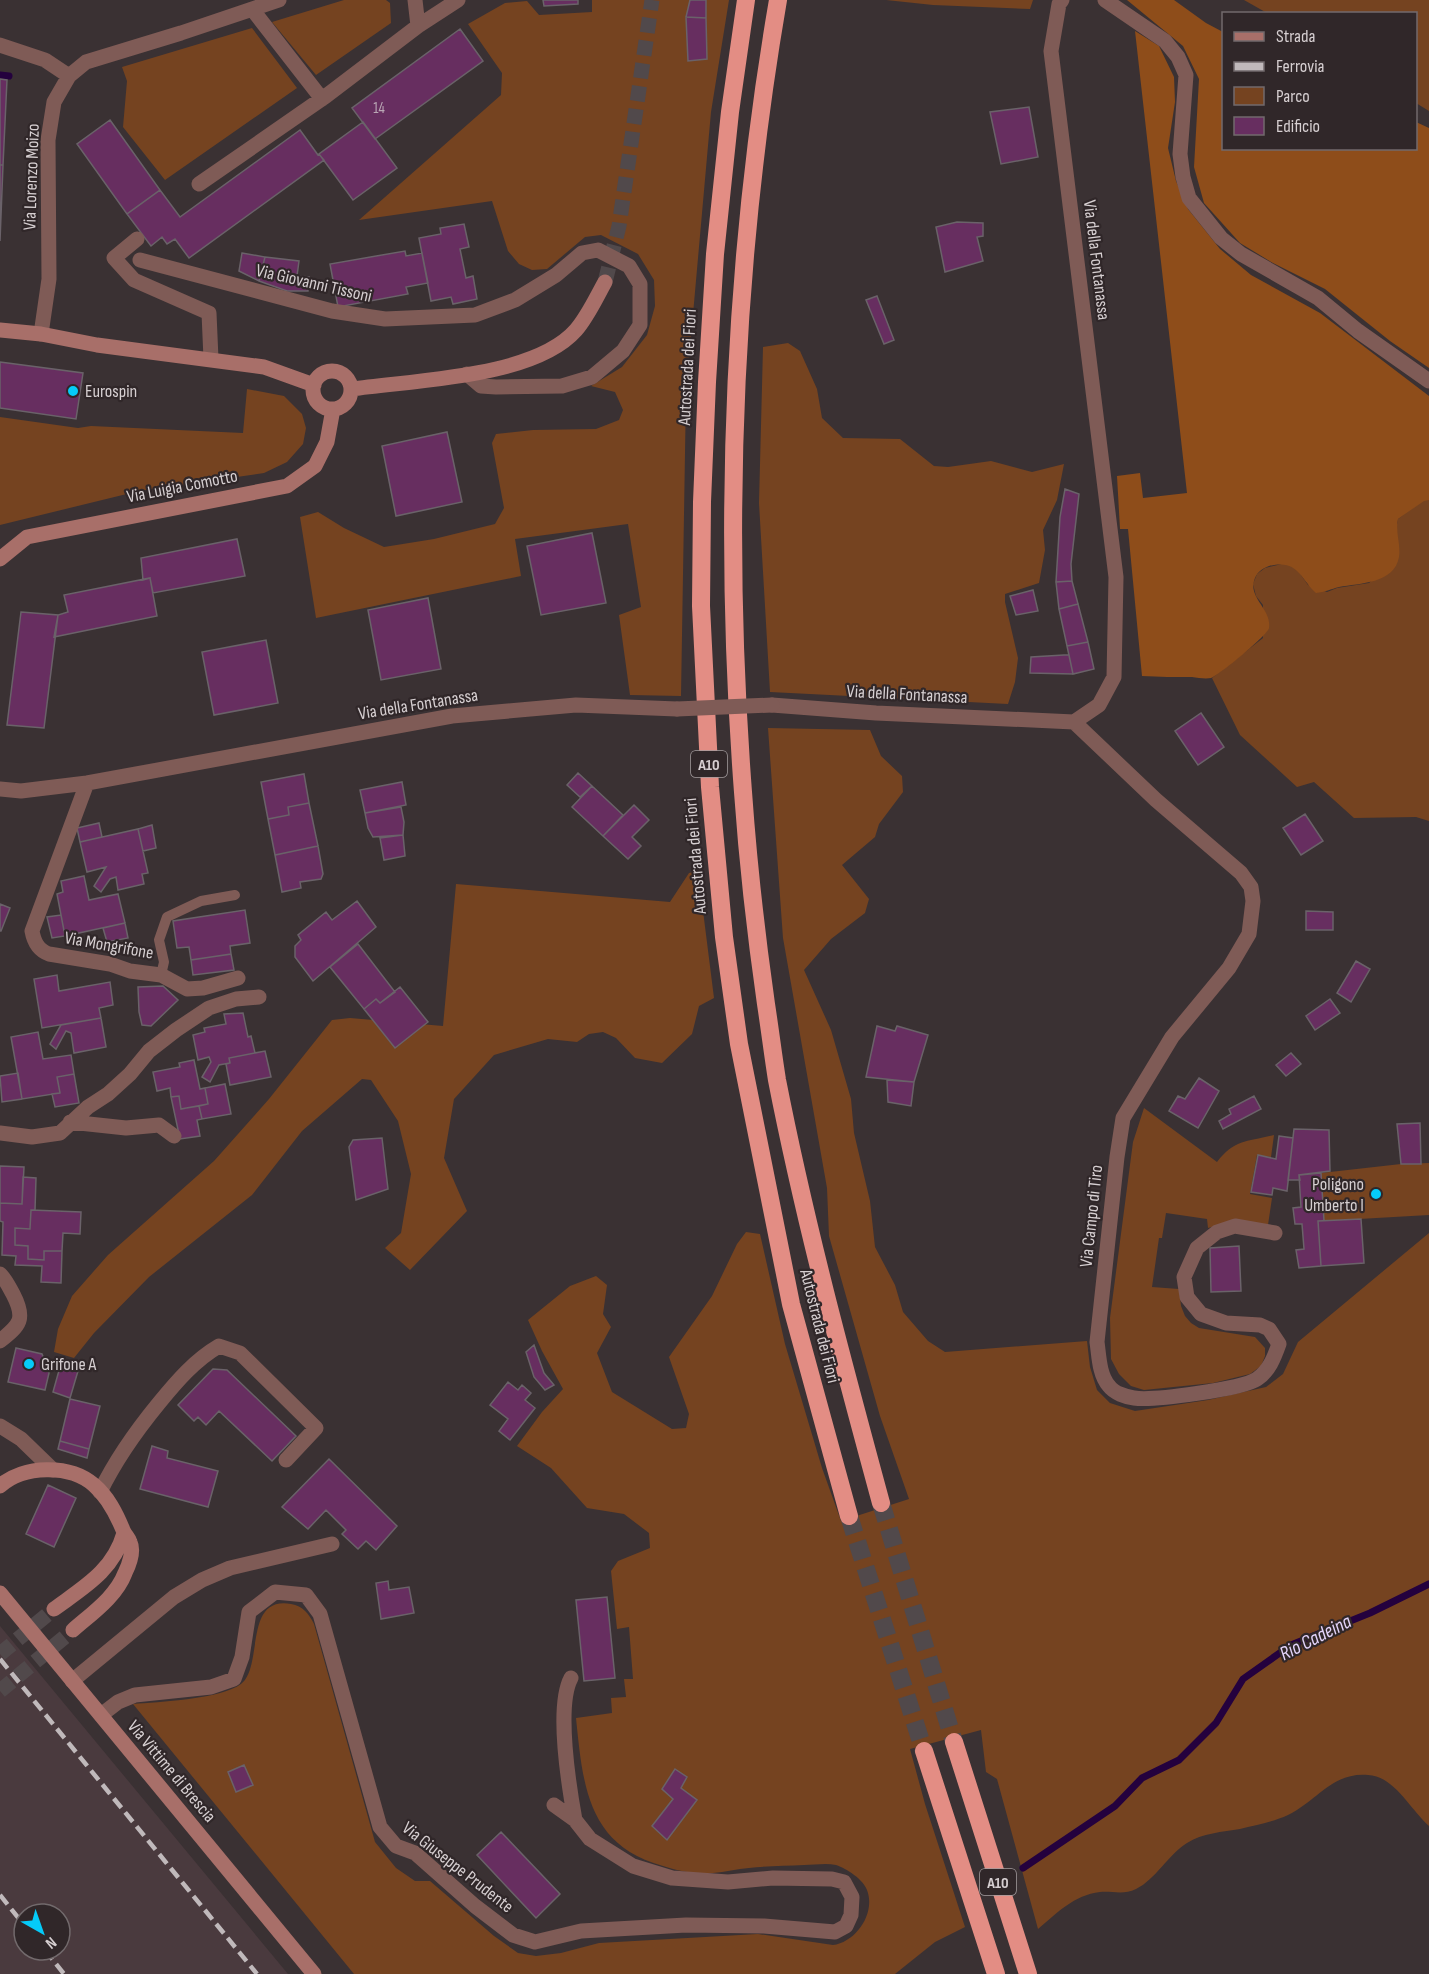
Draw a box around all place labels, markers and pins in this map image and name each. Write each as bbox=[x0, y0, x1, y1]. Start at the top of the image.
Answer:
place label: Eurospin bbox=[85, 381, 137, 402]
marker: Eurospin bbox=[66, 384, 80, 398]
place label: Poligono Umberto I bbox=[1304, 1174, 1364, 1216]
marker: Poligono Umberto I bbox=[1369, 1187, 1383, 1201]
place label: Grifone A bbox=[41, 1354, 97, 1375]
marker: Grifone A bbox=[22, 1357, 36, 1371]

